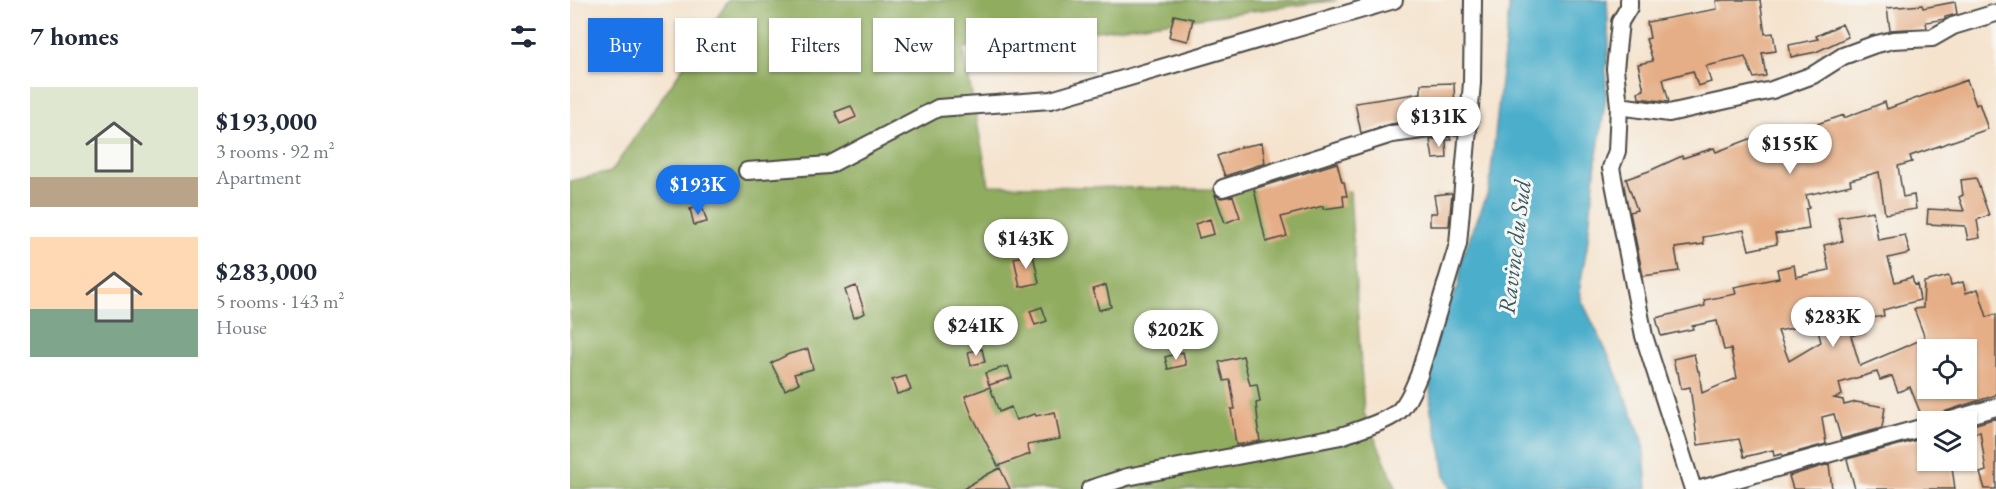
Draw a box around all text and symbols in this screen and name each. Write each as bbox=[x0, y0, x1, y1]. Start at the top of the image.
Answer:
chip: Buy bbox=[588, 18, 663, 72]
chip: Rent bbox=[675, 18, 757, 72]
chip: Filters bbox=[769, 18, 861, 72]
chip: New bbox=[873, 18, 954, 72]
chip: Apartment bbox=[966, 18, 1097, 72]
text: 7 homes bbox=[30, 19, 119, 53]
icon: filters bbox=[507, 20, 540, 53]
pin: $131K bbox=[1397, 97, 1481, 148]
text: $131K bbox=[1411, 103, 1467, 129]
text: $193,000 bbox=[216, 104, 317, 138]
icon: home bbox=[78, 111, 150, 183]
pin: $155K bbox=[1748, 124, 1832, 175]
text: $155K bbox=[1762, 130, 1818, 156]
text: 3 rooms · 92 m² bbox=[216, 138, 335, 164]
text: Apartment bbox=[216, 164, 301, 190]
pin: $193K bbox=[656, 165, 740, 216]
text: $193K bbox=[670, 171, 726, 197]
water label: Ravine du Sud bbox=[1490, 177, 1538, 316]
pin: $143K bbox=[984, 219, 1068, 270]
text: $143K bbox=[998, 225, 1054, 251]
text: $283,000 bbox=[216, 254, 317, 288]
icon: home bbox=[78, 261, 150, 333]
text: 5 rooms · 143 m² bbox=[216, 288, 344, 314]
pin: $283K bbox=[1791, 297, 1875, 348]
text: $283K bbox=[1805, 303, 1861, 329]
pin: $241K bbox=[934, 306, 1018, 357]
pin: $202K bbox=[1134, 310, 1218, 361]
text: $241K bbox=[948, 312, 1004, 338]
text: House bbox=[216, 314, 267, 340]
text: $202K bbox=[1148, 316, 1204, 342]
map controls bbox=[1917, 339, 1977, 471]
button: locate bbox=[1917, 339, 1977, 399]
button: layers bbox=[1917, 411, 1977, 471]

